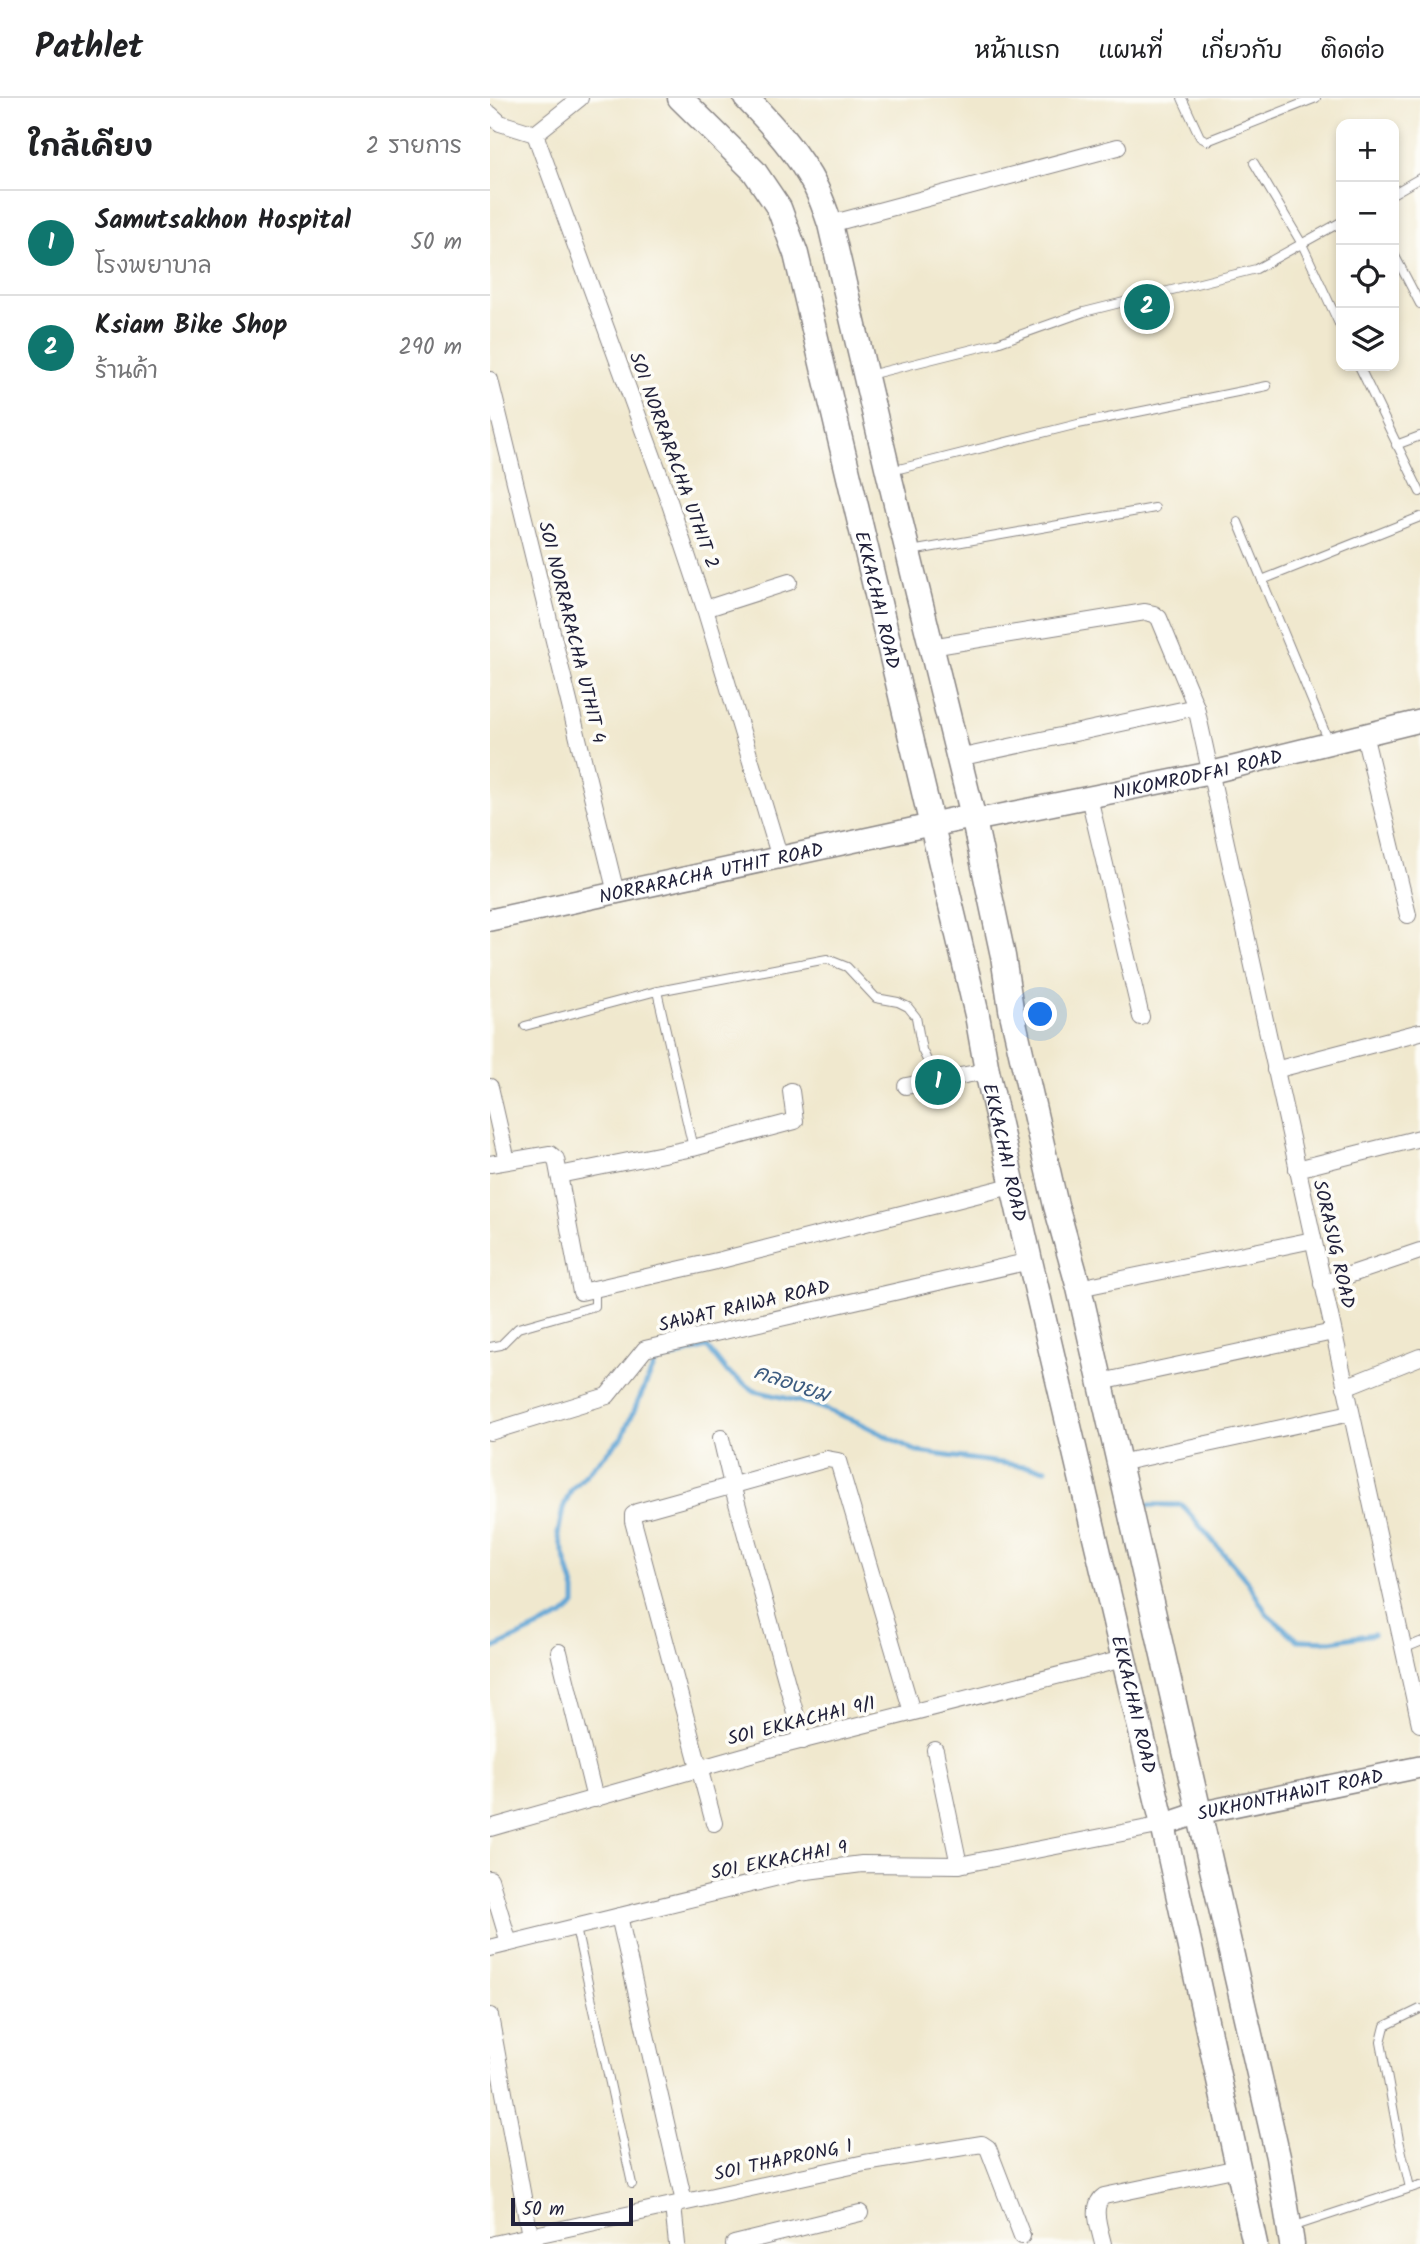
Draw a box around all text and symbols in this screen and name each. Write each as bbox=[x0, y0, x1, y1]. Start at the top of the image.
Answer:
text: Pathlet bbox=[35, 22, 143, 75]
text: หน้าแรก bbox=[975, 32, 1060, 71]
text: แผนที่ bbox=[1098, 32, 1163, 71]
text: เกี่ยวกับ bbox=[1201, 32, 1283, 71]
text: ติดต่อ bbox=[1321, 32, 1385, 71]
map controls bbox=[1336, 119, 1399, 371]
button: + bbox=[1336, 119, 1399, 182]
text: ใกล้เคียง bbox=[28, 124, 153, 172]
text: 2 รายการ bbox=[366, 129, 462, 165]
button: − bbox=[1336, 182, 1399, 245]
text: Samutsakhon Hospital bbox=[95, 200, 351, 242]
text: 1 bbox=[48, 225, 54, 261]
text: 50 m bbox=[411, 225, 462, 261]
button: locate bbox=[1336, 245, 1399, 308]
text: โรงพยาบาล bbox=[95, 249, 212, 285]
pin: 2 bbox=[1124, 281, 1170, 333]
text: Ksiam Bike Shop bbox=[95, 305, 287, 347]
button: layers bbox=[1336, 308, 1399, 371]
text: 2 bbox=[44, 330, 58, 366]
text: 290 m bbox=[398, 330, 462, 366]
street label: SOI NORRARACHA UTHIT 2 bbox=[620, 348, 726, 573]
text: ร้านค้า bbox=[95, 354, 158, 390]
street label: SOI NORRARACHA UTHIT 4 bbox=[529, 518, 613, 747]
street label: EKKACHAI ROAD bbox=[845, 528, 907, 672]
street label: NIKOMRODFAI ROAD bbox=[1110, 742, 1286, 809]
street label: NORRARACHA UTHIT ROAD bbox=[596, 835, 826, 913]
your location bbox=[1023, 997, 1057, 1031]
pin: 1 bbox=[915, 1056, 961, 1108]
street label: EKKACHAI ROAD bbox=[973, 1081, 1034, 1225]
street label: SORASUG ROAD bbox=[1304, 1177, 1362, 1312]
street label: SAWAT RAIWA ROAD bbox=[656, 1273, 833, 1341]
water label: คลองยม bbox=[749, 1356, 836, 1413]
street label: EKKACHAI ROAD bbox=[1102, 1633, 1163, 1777]
street label: SOI EKKACHAI 9/1 bbox=[724, 1689, 879, 1755]
street label: SUKHONTHAWIT ROAD bbox=[1195, 1762, 1386, 1830]
street label: SOI EKKACHAI 9 bbox=[708, 1833, 850, 1889]
street label: SOI THAPRONG 1 bbox=[711, 2132, 855, 2190]
scale bar bbox=[511, 2195, 634, 2227]
text: 50 m bbox=[522, 2195, 564, 2225]

